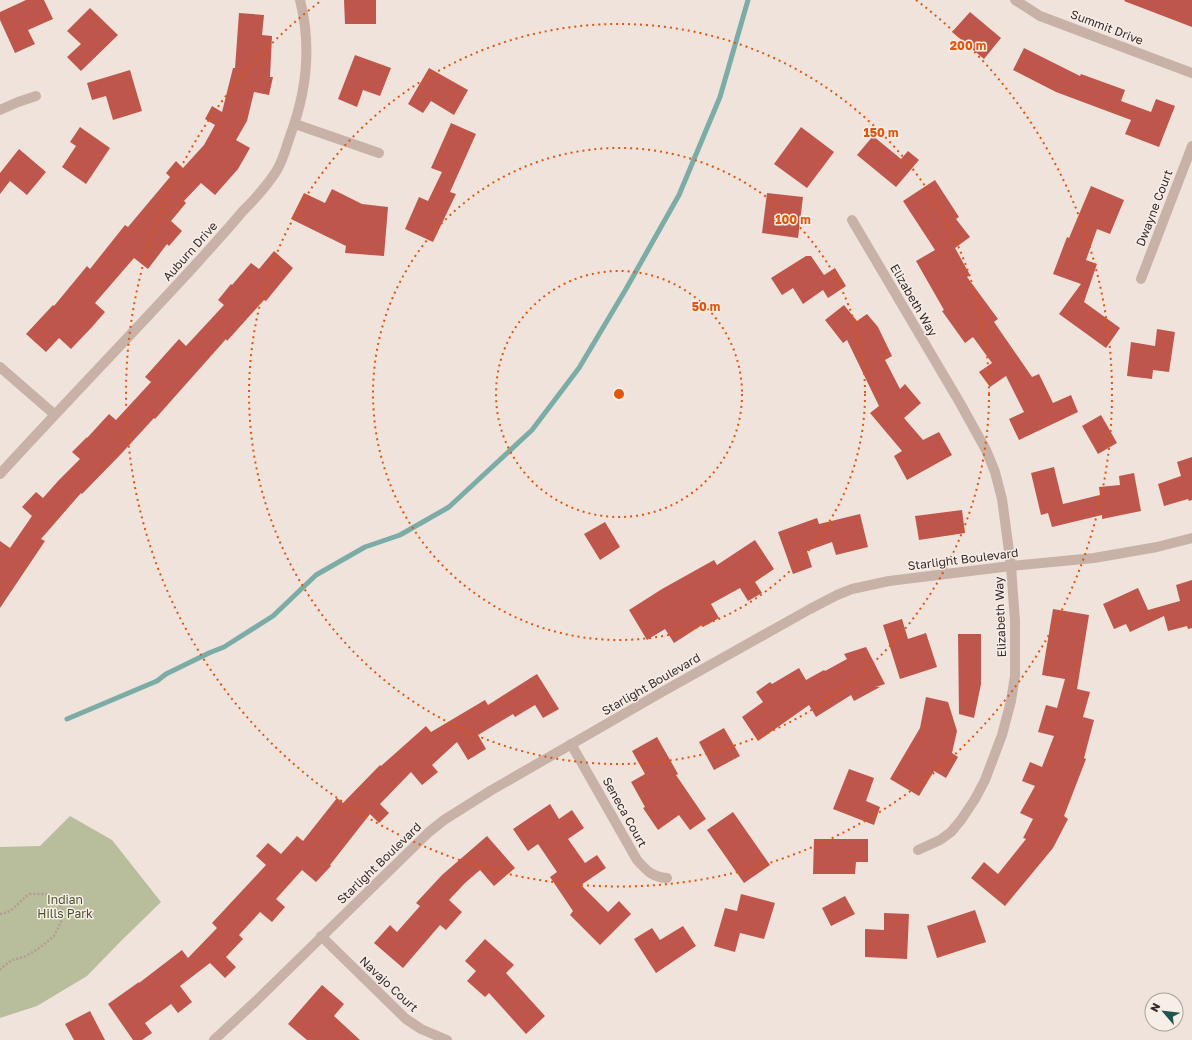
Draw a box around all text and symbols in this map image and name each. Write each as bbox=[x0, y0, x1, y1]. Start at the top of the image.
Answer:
street label: Summit Drive bbox=[1068, 6, 1146, 48]
text: 200 m bbox=[950, 38, 986, 53]
text: 150 m bbox=[864, 125, 898, 140]
street label: Dwayne Court bbox=[1133, 167, 1176, 248]
text: 100 m bbox=[775, 212, 811, 227]
street label: Auburn Drive bbox=[160, 218, 221, 284]
street label: Elizabeth Way bbox=[887, 261, 941, 339]
text: 50 m bbox=[692, 299, 720, 314]
centre of rings bbox=[612, 387, 626, 401]
street label: Starlight Boulevard bbox=[907, 545, 1019, 573]
street label: Elizabeth Way bbox=[991, 576, 1009, 658]
street label: Starlight Boulevard bbox=[599, 650, 703, 718]
street label: Seneca Court bbox=[600, 774, 650, 850]
street label: Starlight Boulevard bbox=[334, 819, 424, 907]
park label: Indian Hills Park bbox=[37, 892, 93, 921]
street label: Navajo Court bbox=[357, 953, 422, 1015]
north arrow bbox=[1144, 992, 1184, 1032]
text: N bbox=[1147, 1000, 1162, 1014]

